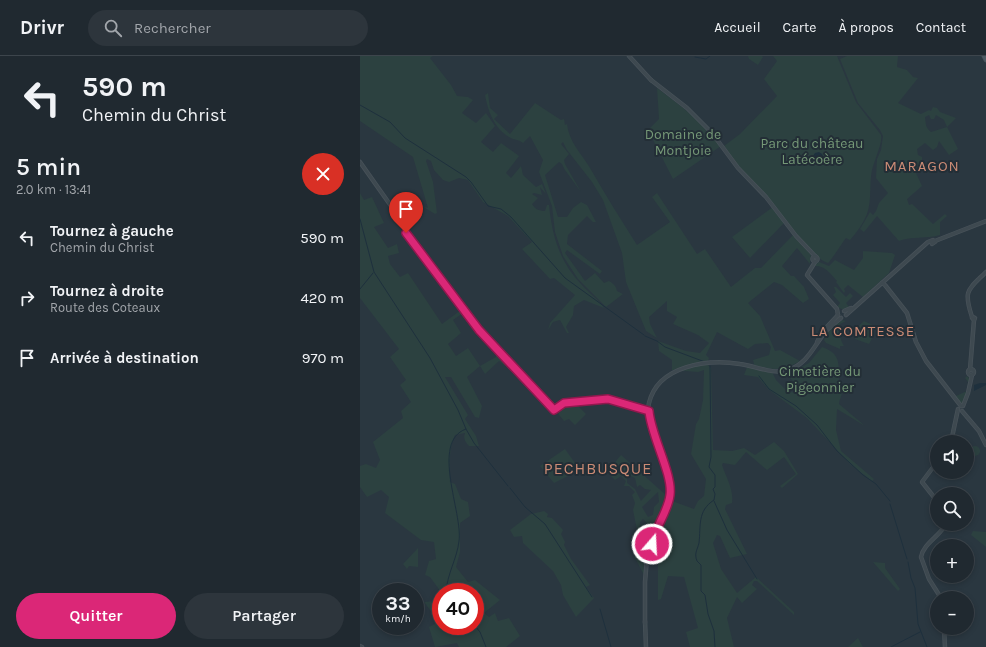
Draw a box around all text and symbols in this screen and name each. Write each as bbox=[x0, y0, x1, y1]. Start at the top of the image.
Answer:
search box bbox=[88, 10, 368, 46]
text: Drivr bbox=[20, 17, 64, 39]
icon: search bbox=[102, 17, 124, 39]
text: Rechercher bbox=[134, 19, 211, 37]
text: Accueil bbox=[714, 19, 761, 36]
text: Carte bbox=[783, 19, 816, 36]
text: À propos bbox=[838, 19, 894, 36]
text: Contact bbox=[916, 19, 966, 36]
text: 590 m bbox=[82, 70, 167, 103]
icon: left bbox=[16, 72, 68, 124]
text: Chemin du Christ bbox=[82, 104, 226, 126]
park label: Domaine de Montjoie bbox=[645, 126, 721, 159]
park label: Parc du château Latécoère bbox=[760, 135, 864, 168]
text: 5 min bbox=[16, 153, 81, 181]
button: close bbox=[302, 153, 344, 195]
district label: MARAGON bbox=[884, 157, 960, 175]
text: 2.0 km · 13:41 bbox=[16, 182, 91, 197]
pin bbox=[389, 192, 423, 233]
icon: arrive bbox=[395, 198, 417, 220]
text: Tournez à gauche bbox=[50, 222, 174, 240]
icon: left bbox=[16, 227, 38, 249]
text: 590 m bbox=[300, 229, 344, 247]
text: Chemin du Christ bbox=[50, 240, 154, 255]
text: Tournez à droite bbox=[50, 282, 164, 300]
icon: right bbox=[16, 287, 38, 309]
text: 420 m bbox=[300, 289, 344, 307]
text: Route des Coteaux bbox=[50, 300, 160, 315]
district label: LA COMTESSE bbox=[811, 322, 915, 340]
icon: arrive bbox=[16, 347, 38, 369]
text: Arrivée à destination bbox=[50, 349, 199, 367]
text: 970 m bbox=[302, 349, 344, 367]
park label: Cimetière du Pigeonnier bbox=[779, 363, 861, 396]
map controls bbox=[930, 435, 974, 635]
button: sound bbox=[930, 435, 974, 479]
district label: PECHBUSQUE bbox=[544, 459, 652, 478]
button: search bbox=[930, 487, 974, 531]
position arrow bbox=[631, 523, 673, 565]
button: + bbox=[930, 539, 974, 583]
speed limit sign: 40 bbox=[432, 583, 484, 635]
button: − bbox=[930, 591, 974, 635]
text: 33 bbox=[386, 592, 410, 615]
button: Quitter bbox=[16, 593, 176, 639]
button: Partager bbox=[184, 593, 344, 639]
text: km/h bbox=[385, 613, 411, 625]

